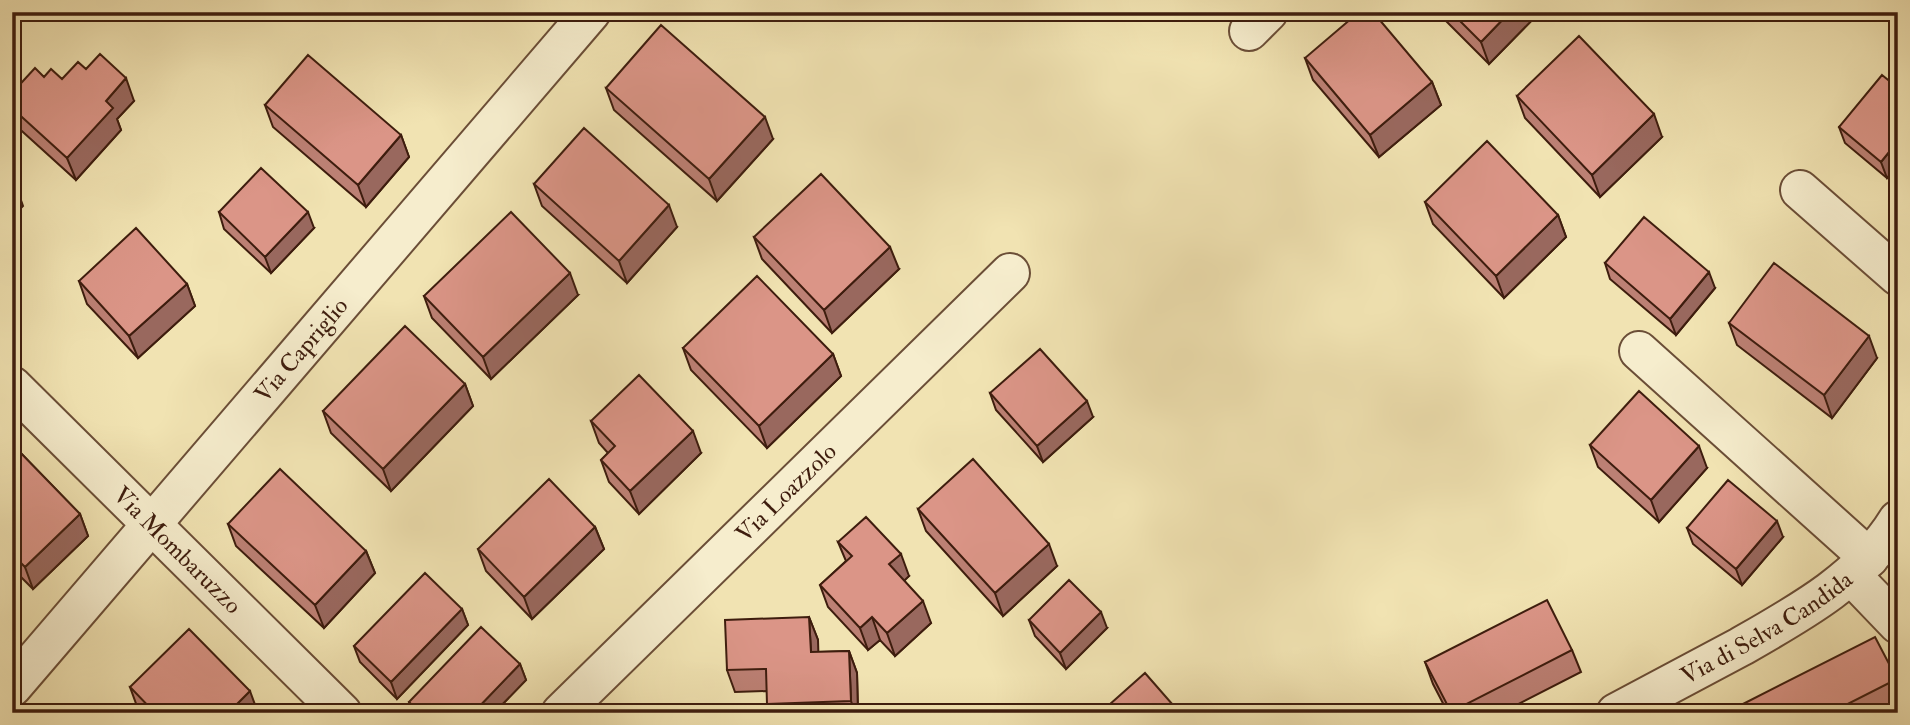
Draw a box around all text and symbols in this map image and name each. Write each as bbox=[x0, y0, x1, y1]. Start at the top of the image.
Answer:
street label: Via Capriglio bbox=[247, 291, 355, 409]
street label: Via Loazzolo bbox=[729, 436, 843, 549]
street label: Via Mombaruzzo bbox=[107, 480, 248, 620]
street label: Via di Selva Candida bbox=[1675, 563, 1860, 691]

